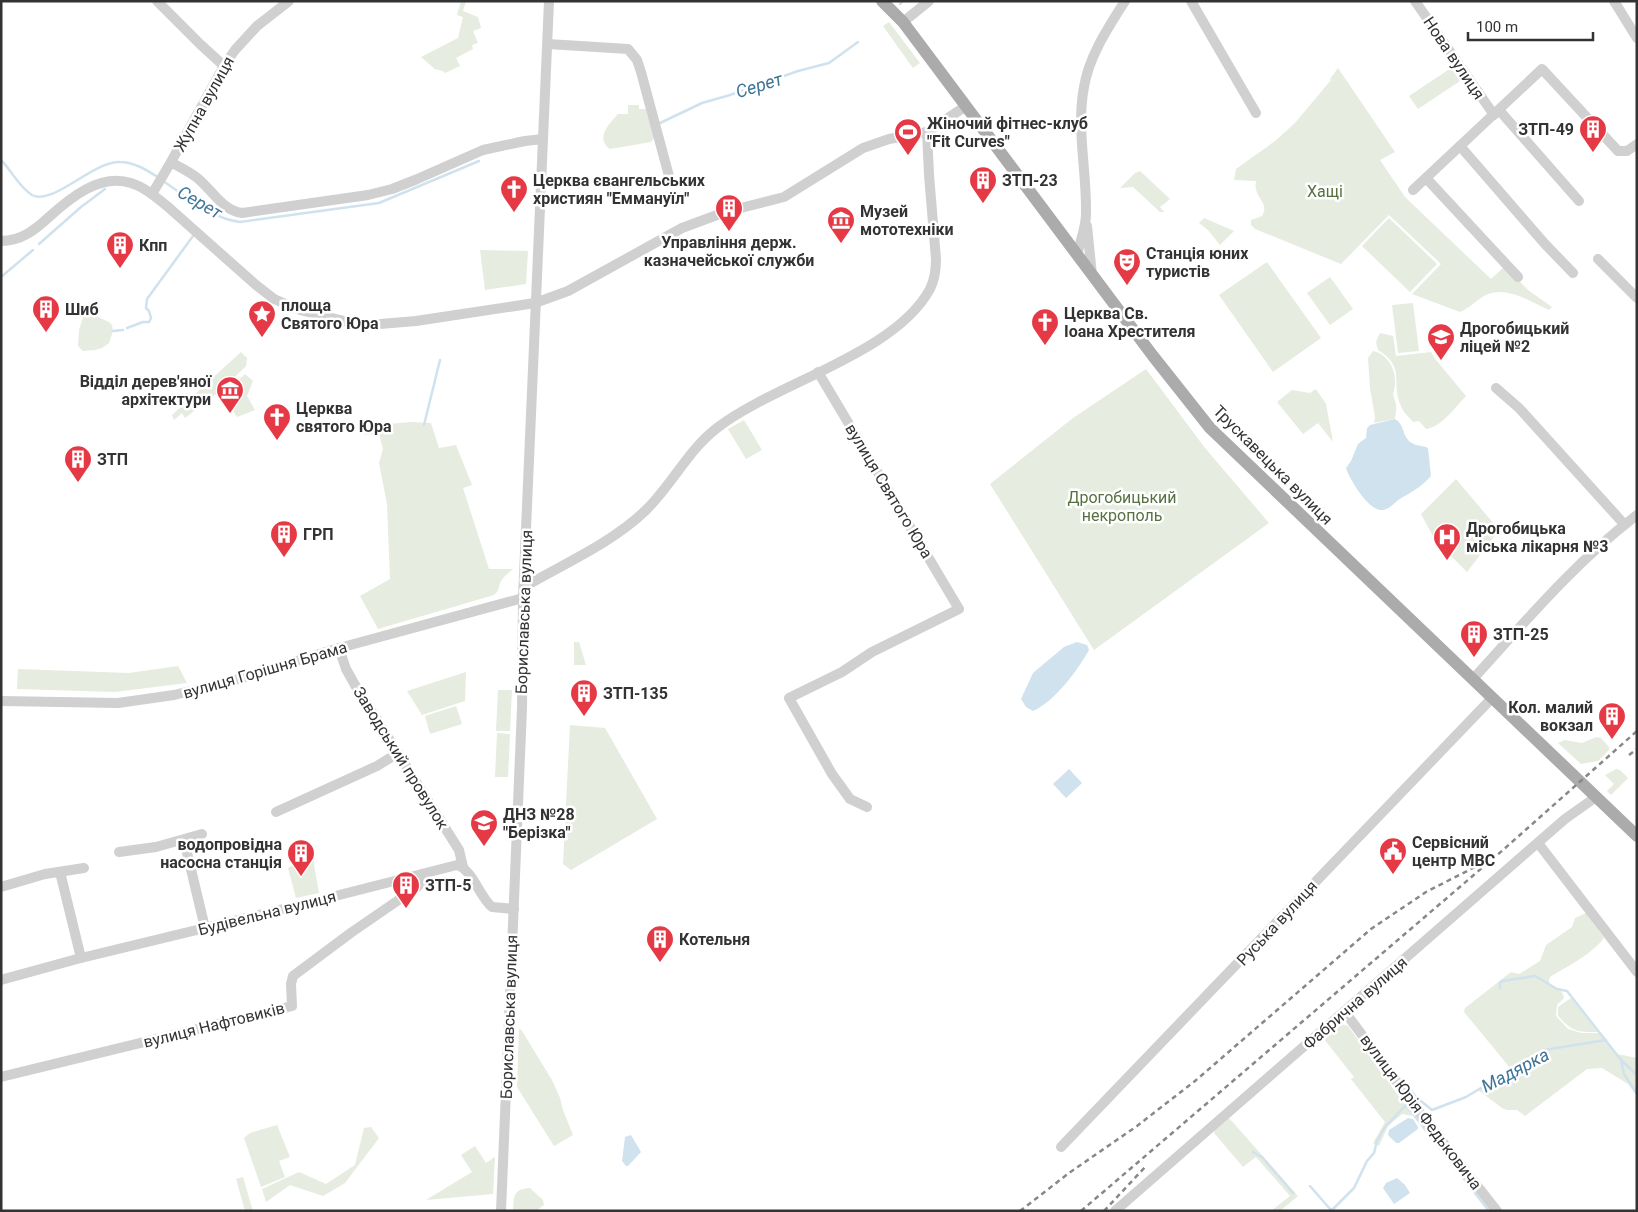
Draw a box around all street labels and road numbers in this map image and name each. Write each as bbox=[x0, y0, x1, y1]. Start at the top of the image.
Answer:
street label: Нова вулиця bbox=[1419, 13, 1489, 103]
street label: Жупна вулиця bbox=[170, 53, 238, 155]
street label: Трускавецька вулиця bbox=[1209, 401, 1337, 529]
street label: вулиця Святого Юра bbox=[841, 420, 937, 562]
street label: Бориславська вулиця bbox=[512, 529, 536, 695]
street label: вулиця Горішня Брама bbox=[181, 637, 349, 703]
street label: Заводський провулок bbox=[349, 683, 453, 833]
street label: Руська вулиця bbox=[1233, 877, 1321, 969]
street label: Будівельна вулиця bbox=[196, 887, 338, 939]
street label: Бориславська вулиця bbox=[497, 934, 521, 1100]
street label: Фабрична вулиця bbox=[1299, 953, 1411, 1053]
street label: вулиця Нафтовиків bbox=[141, 998, 287, 1052]
street label: вулиця Юрія Федьковича bbox=[1356, 1031, 1486, 1193]

